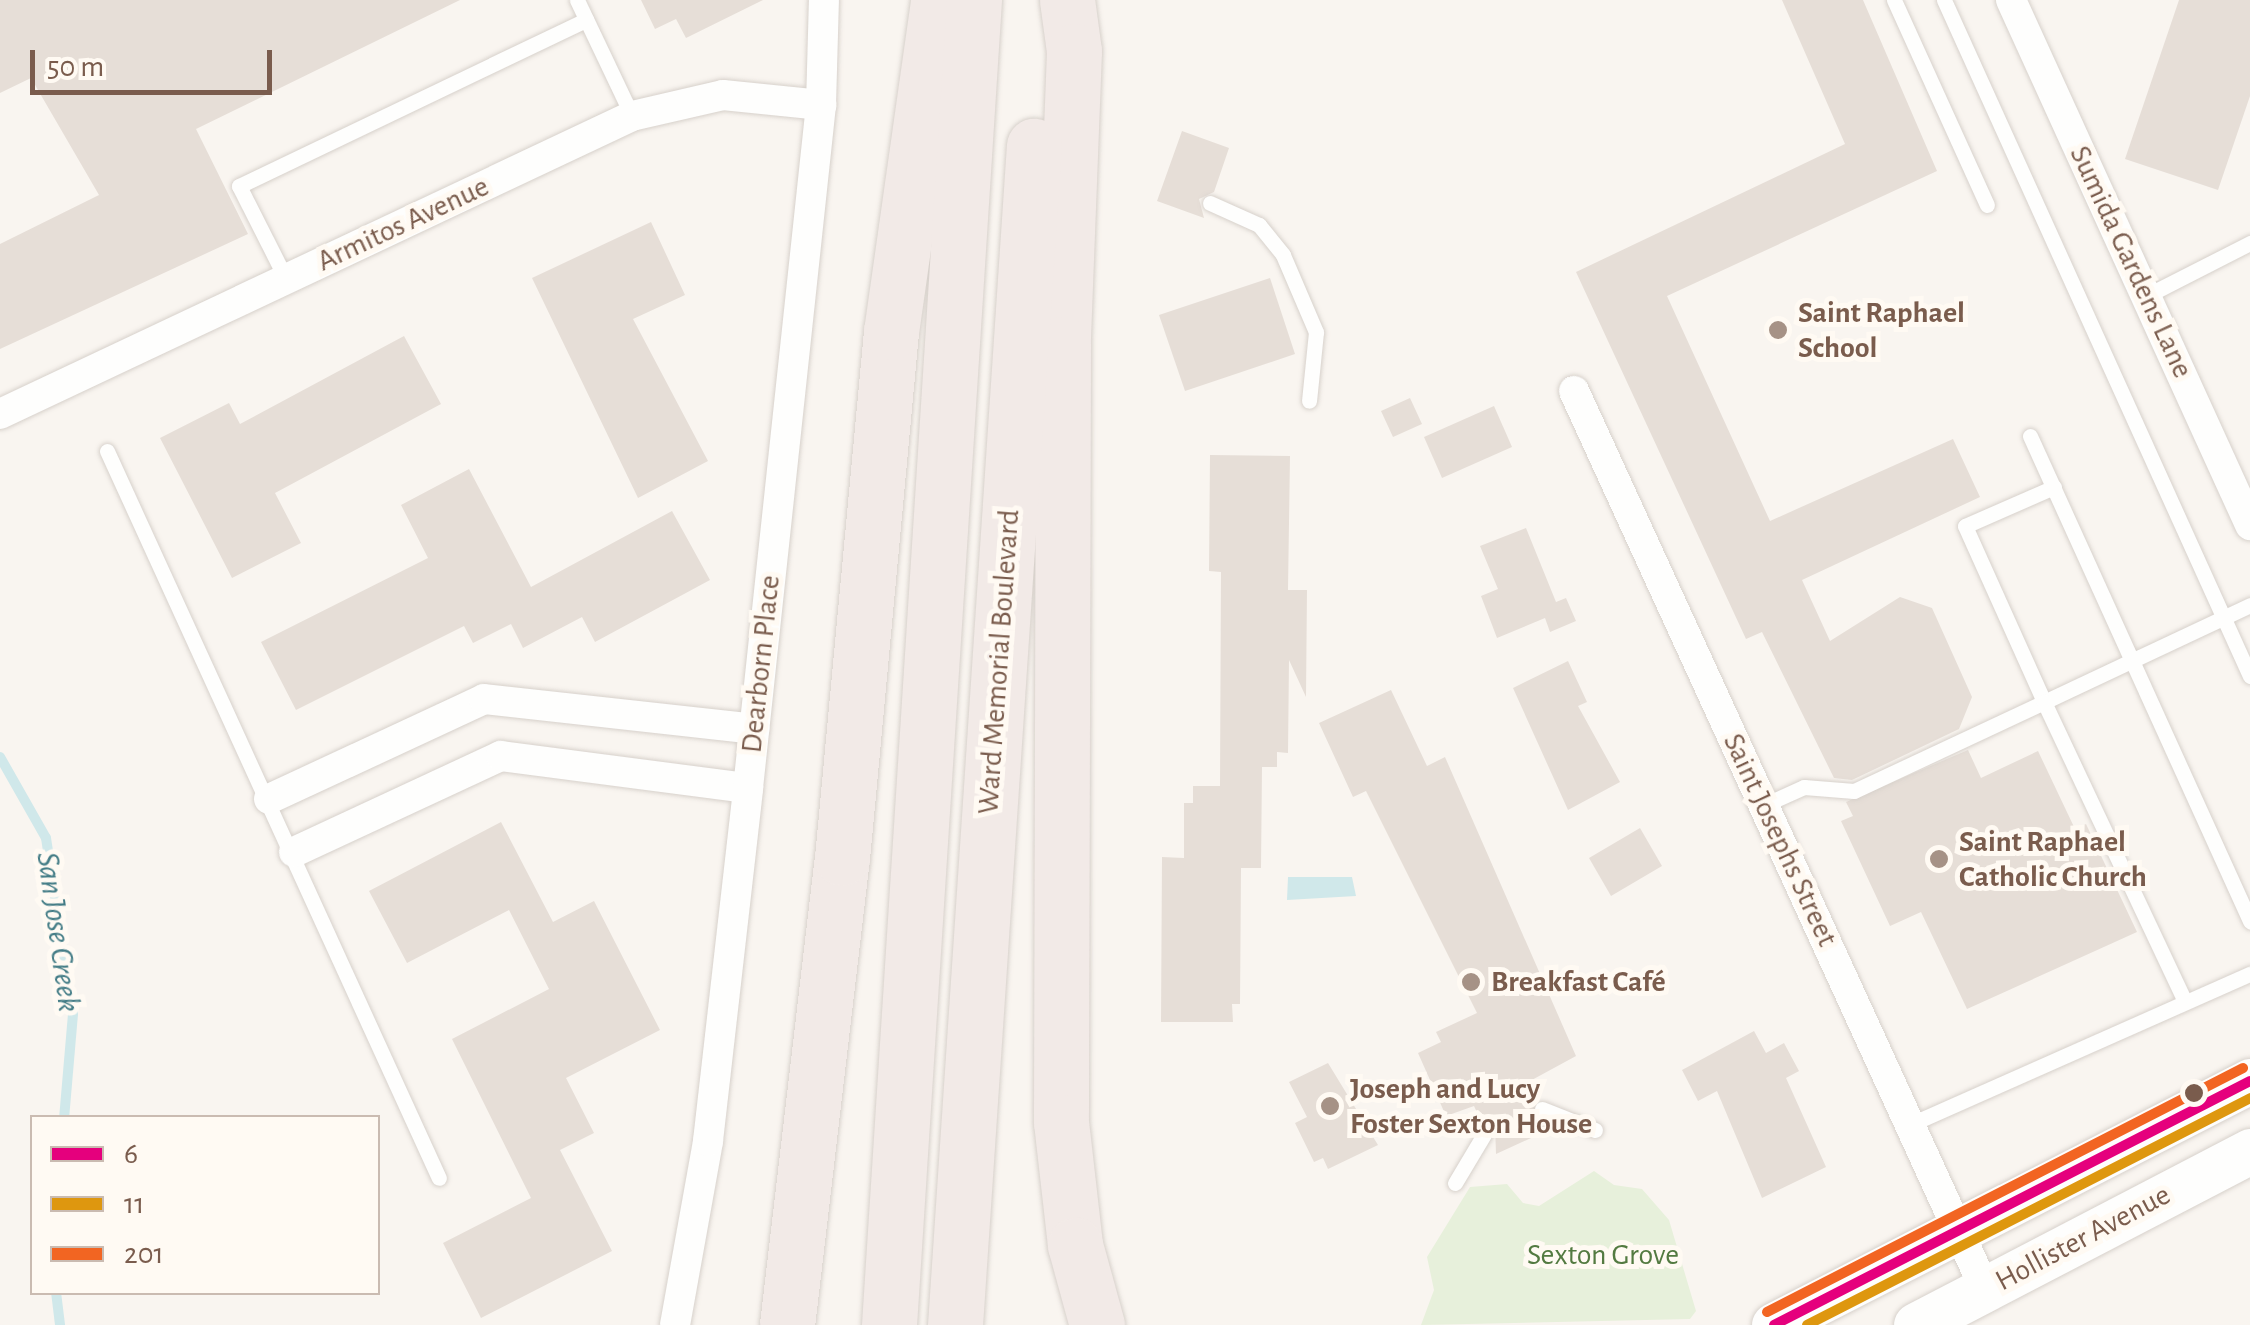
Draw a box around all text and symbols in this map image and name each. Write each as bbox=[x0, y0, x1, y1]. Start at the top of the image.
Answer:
scale bar bbox=[35, 30, 278, 92]
text: 50 m bbox=[47, 52, 104, 82]
street label: Sumida Gardens Lane bbox=[2061, 140, 2201, 384]
street label: Armitos Avenue bbox=[311, 169, 495, 279]
place label: Saint Raphael School bbox=[1798, 295, 1965, 366]
marker: Saint Raphael School bbox=[1767, 319, 1789, 341]
street label: Ward Memorial Boulevard bbox=[970, 508, 1028, 816]
street label: Dearborn Place bbox=[734, 573, 788, 755]
street label: Saint Josephs Street bbox=[1715, 728, 1845, 952]
place label: Saint Raphael Catholic Church bbox=[1959, 824, 2147, 894]
marker: Saint Raphael Catholic Church bbox=[1928, 848, 1950, 870]
water label: San Jose Creek bbox=[28, 850, 88, 1014]
place label: Breakfast Café bbox=[1491, 964, 1666, 1000]
marker: Breakfast Café bbox=[1460, 971, 1482, 993]
place label: Joseph and Lucy Foster Sexton House bbox=[1350, 1071, 1592, 1142]
unlabelled marker bbox=[2184, 1083, 2204, 1103]
marker: Joseph and Lucy Foster Sexton House bbox=[1319, 1095, 1341, 1117]
legend bbox=[30, 1115, 380, 1295]
text: 6 bbox=[124, 1139, 138, 1169]
street label: Hollister Avenue bbox=[1989, 1177, 2177, 1299]
text: 11 bbox=[124, 1189, 145, 1219]
park label: Sexton Grove bbox=[1527, 1237, 1679, 1273]
text: 201 bbox=[124, 1239, 164, 1269]

